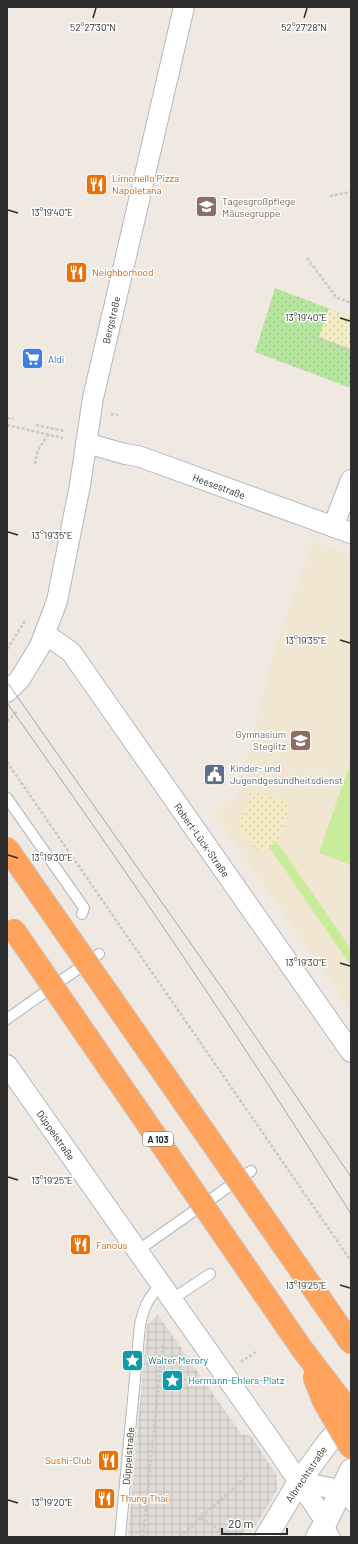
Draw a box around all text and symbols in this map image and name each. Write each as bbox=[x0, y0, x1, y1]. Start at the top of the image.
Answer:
text: 52°27'30"N bbox=[70, 21, 116, 33]
text: 52°27'28"N bbox=[281, 21, 327, 33]
restaurant icon: Limonello Pizza Napoletana bbox=[83, 171, 109, 197]
place label: Limonello Pizza Napoletana bbox=[112, 172, 179, 196]
school or university icon: Tagesgroßpflege Mäusegruppe bbox=[193, 194, 219, 220]
place label: Tagesgroßpflege Mäusegruppe bbox=[222, 195, 295, 219]
text: 13°19'40"E bbox=[31, 206, 73, 218]
restaurant icon: Neighborhood bbox=[63, 259, 89, 285]
place label: Neighborhood bbox=[92, 266, 154, 278]
street label: Bergstraße bbox=[100, 295, 122, 345]
text: 13°19'40"E bbox=[285, 311, 327, 323]
supermarket icon: Aldi bbox=[20, 346, 46, 372]
place label: Aldi bbox=[48, 353, 64, 365]
street label: Heesestraße bbox=[191, 471, 247, 501]
text: 13°19'35"E bbox=[31, 529, 73, 541]
text: 13°19'35"E bbox=[285, 634, 327, 646]
school or university icon: Gymnasium Steglitz bbox=[288, 727, 314, 753]
place label: Gymnasium Steglitz bbox=[236, 728, 287, 752]
public building icon: Kinder- und Jugendgesundheitsdienst bbox=[201, 761, 227, 787]
place label: Kinder- und Jugendgesundheitsdienst bbox=[230, 762, 343, 786]
street label: Robert-Lück-Straße bbox=[172, 801, 232, 879]
text: 13°19'30"E bbox=[31, 851, 73, 863]
text: 13°19'30"E bbox=[285, 956, 327, 968]
street label: Düppelstraße bbox=[34, 1108, 78, 1162]
road number: A 103 bbox=[143, 1132, 173, 1146]
text: 13°19'25"E bbox=[31, 1174, 73, 1186]
restaurant icon: Fanous bbox=[68, 1232, 94, 1258]
place label: Fanous bbox=[96, 1239, 128, 1251]
text: 13°19'25"E bbox=[285, 1279, 327, 1291]
place icon: Walter Merory bbox=[119, 1347, 145, 1373]
place label: Walter Merory bbox=[148, 1354, 209, 1366]
place icon: Hermann-Ehlers-Platz bbox=[160, 1367, 186, 1393]
place label: Hermann-Ehlers-Platz bbox=[188, 1374, 285, 1386]
street label: Düppelstraße bbox=[119, 1427, 137, 1485]
street label: Albrechtstraße bbox=[283, 1444, 329, 1504]
restaurant icon: Sushi-Club bbox=[95, 1447, 121, 1473]
place label: Sushi-Club bbox=[45, 1454, 92, 1466]
restaurant icon: Thung Thai bbox=[91, 1485, 117, 1511]
place label: Thung Thai bbox=[120, 1492, 168, 1504]
text: 13°19'20"E bbox=[31, 1496, 73, 1508]
scale bar bbox=[222, 1510, 287, 1536]
text: 20 m bbox=[228, 1516, 254, 1530]

